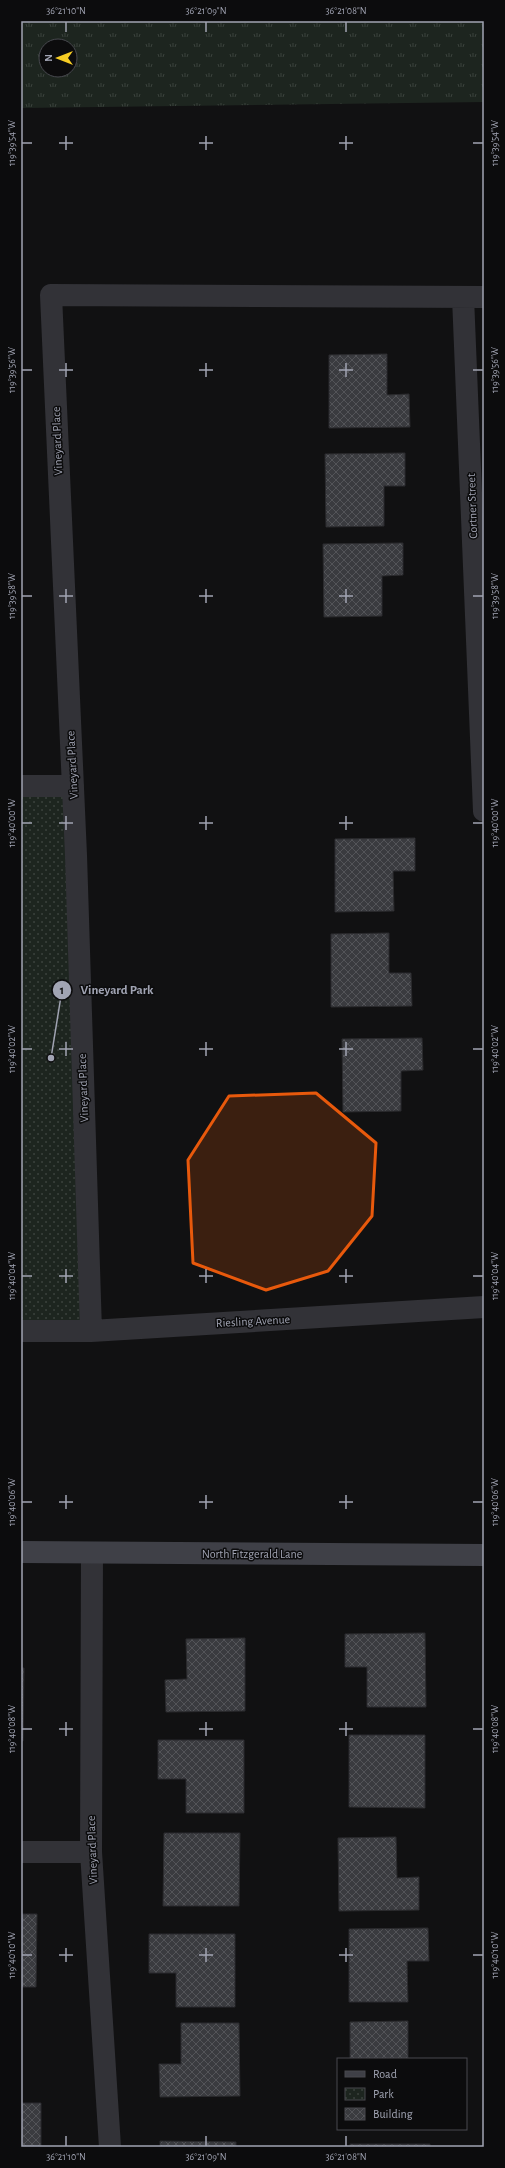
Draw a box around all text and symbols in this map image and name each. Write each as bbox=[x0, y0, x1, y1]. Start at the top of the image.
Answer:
text: 36°21'10"N bbox=[46, 6, 86, 16]
text: 36°21'09"N bbox=[185, 6, 227, 16]
text: 36°21'08"N bbox=[325, 6, 367, 16]
north arrow bbox=[38, 38, 78, 78]
text: N bbox=[43, 54, 54, 62]
text: 119°39'54"W bbox=[7, 120, 17, 166]
text: 119°39'54"W bbox=[490, 120, 500, 166]
text: 119°39'56"W bbox=[7, 347, 17, 393]
text: 119°39'56"W bbox=[490, 347, 500, 393]
street label: Vineyard Place bbox=[50, 406, 65, 476]
street label: Cortner Street bbox=[465, 473, 479, 539]
text: 119°39'58"W bbox=[7, 573, 17, 619]
text: 119°39'58"W bbox=[490, 573, 500, 619]
street label: Vineyard Place bbox=[64, 730, 81, 800]
text: 119°40'00"W bbox=[7, 799, 17, 847]
text: 119°40'00"W bbox=[490, 799, 500, 847]
callout: Vineyard Park bbox=[52, 977, 161, 1002]
text: 1 bbox=[60, 984, 64, 996]
text: Vineyard Park bbox=[80, 984, 154, 997]
text: 119°40'02"W bbox=[7, 1025, 17, 1073]
text: 119°40'02"W bbox=[490, 1025, 500, 1073]
street label: Vineyard Place bbox=[76, 1053, 91, 1123]
text: 119°40'04"W bbox=[7, 1252, 17, 1300]
text: 119°40'04"W bbox=[490, 1252, 500, 1300]
street label: Riesling Avenue bbox=[216, 1313, 290, 1329]
text: 119°40'06"W bbox=[7, 1478, 17, 1526]
text: 119°40'06"W bbox=[490, 1478, 500, 1526]
street label: North Fitzgerald Lane bbox=[202, 1548, 302, 1560]
text: 119°40'08"W bbox=[7, 1705, 17, 1753]
text: 119°40'08"W bbox=[490, 1705, 500, 1753]
street label: Vineyard Place bbox=[85, 1815, 100, 1885]
text: 119°40'10"W bbox=[7, 1932, 17, 1978]
text: 119°40'10"W bbox=[490, 1932, 500, 1978]
legend bbox=[337, 2058, 467, 2130]
text: Road bbox=[373, 2068, 397, 2080]
text: Park bbox=[373, 2088, 394, 2100]
text: Building bbox=[373, 2108, 413, 2120]
text: 36°21'10"N bbox=[46, 2152, 86, 2162]
text: 36°21'09"N bbox=[185, 2152, 227, 2162]
text: 36°21'08"N bbox=[325, 2152, 367, 2162]

